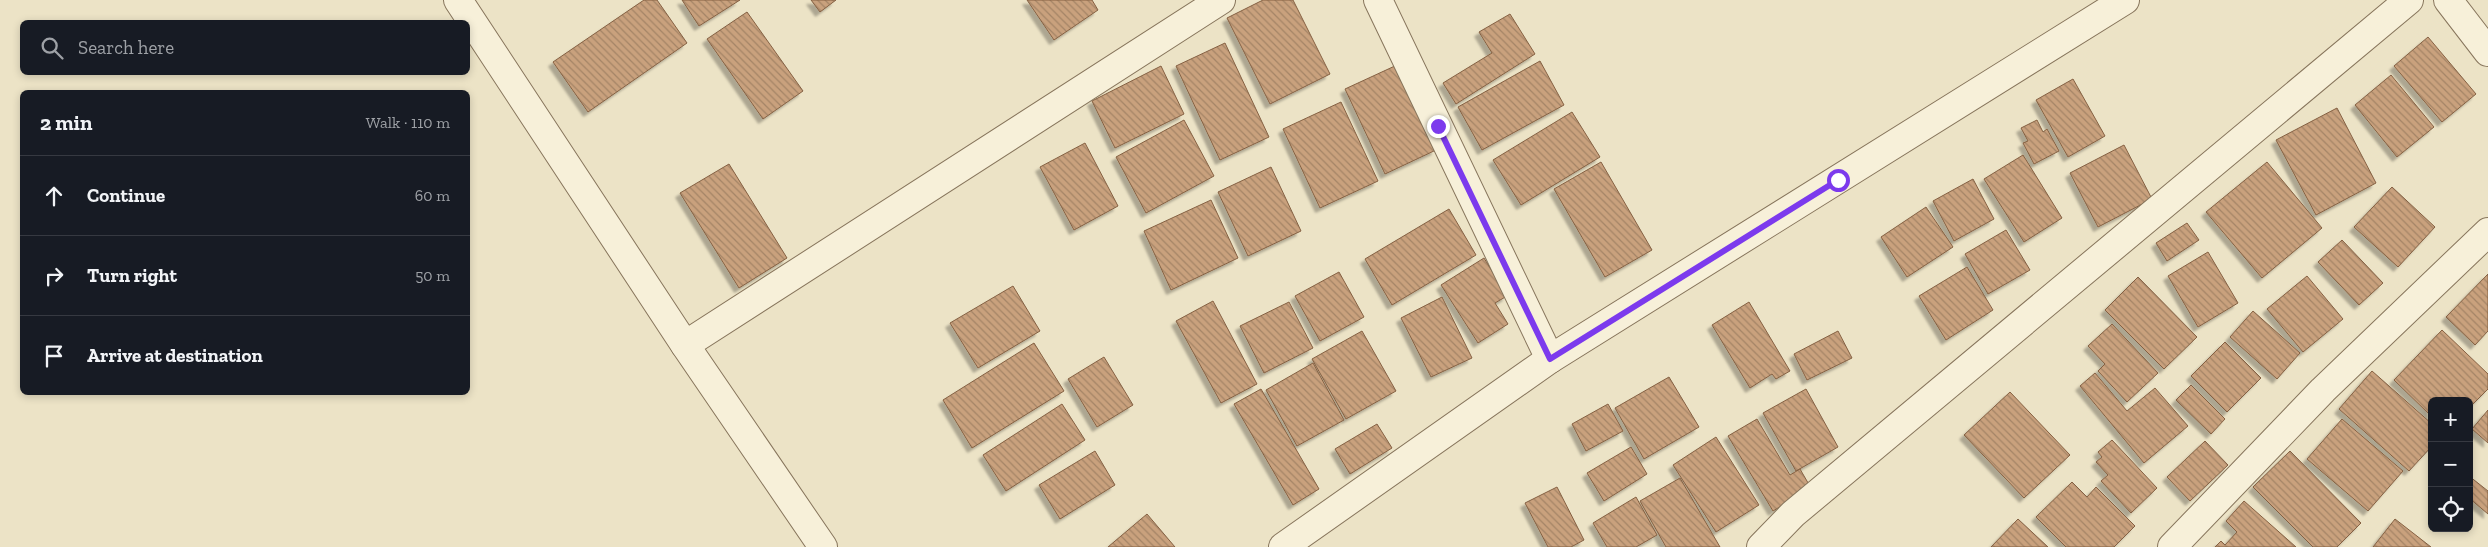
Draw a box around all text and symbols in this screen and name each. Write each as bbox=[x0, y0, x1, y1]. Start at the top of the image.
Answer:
search box bbox=[20, 20, 470, 75]
icon: search bbox=[38, 34, 66, 62]
text: Search here bbox=[78, 36, 174, 59]
text: 2 min bbox=[40, 110, 92, 135]
text: Walk · 110 m bbox=[366, 113, 450, 132]
route end bbox=[1427, 115, 1450, 138]
route start bbox=[1827, 169, 1850, 192]
icon: ahead bbox=[40, 182, 68, 210]
text: Continue bbox=[87, 184, 165, 207]
text: 60 m bbox=[415, 186, 450, 205]
icon: right bbox=[40, 262, 68, 290]
text: Turn right bbox=[87, 264, 177, 287]
text: 50 m bbox=[415, 266, 450, 285]
icon: arrive bbox=[40, 342, 68, 370]
text: Arrive at destination bbox=[87, 344, 263, 367]
map controls bbox=[2428, 397, 2473, 532]
button: + bbox=[2428, 397, 2473, 442]
button: − bbox=[2428, 442, 2473, 487]
button: locate bbox=[2428, 487, 2473, 532]

